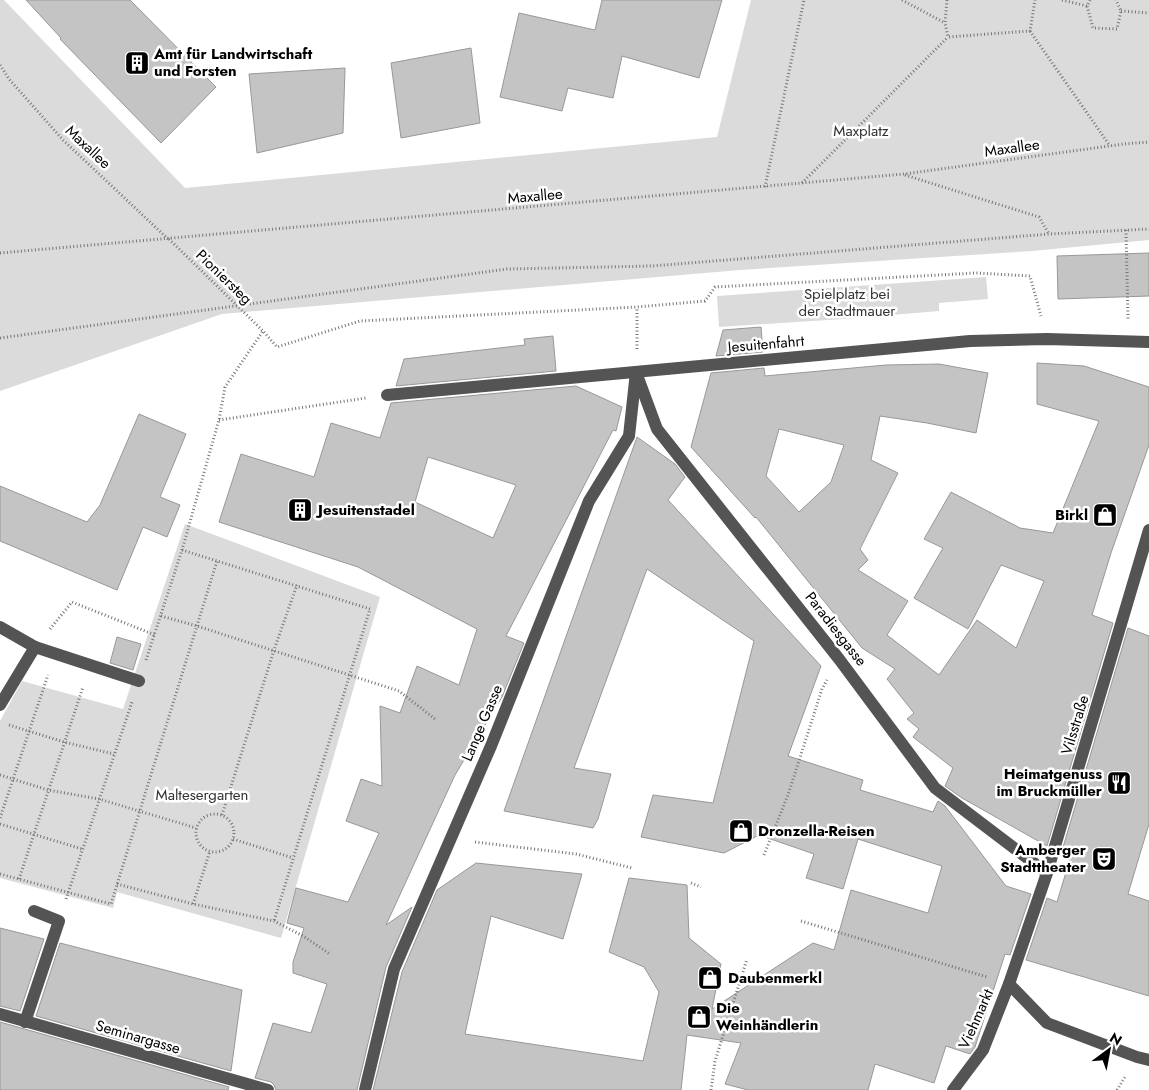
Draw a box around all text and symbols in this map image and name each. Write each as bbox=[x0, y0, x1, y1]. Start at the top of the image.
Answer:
place label: Amt für Landwirtschaft und Forsten bbox=[153, 43, 312, 82]
building icon: Amt für Landwirtschaft und Forsten bbox=[124, 50, 150, 76]
street label: Maxallee bbox=[60, 120, 116, 174]
park label: Maxplatz bbox=[833, 120, 889, 142]
street label: Maxallee bbox=[983, 133, 1041, 163]
street label: Maxallee bbox=[507, 183, 564, 209]
street label: Pioniersteg bbox=[191, 244, 257, 310]
park label: Spielplatz bei der Stadtmauer bbox=[799, 283, 896, 322]
street label: Jesuitenfahrt bbox=[725, 330, 805, 358]
building icon: Jesuitenstadel bbox=[287, 497, 313, 523]
place label: Jesuitenstadel bbox=[315, 499, 415, 521]
shop icon: Birkl bbox=[1092, 502, 1118, 528]
place label: Birkl bbox=[1055, 504, 1088, 526]
street label: Paradiesgasse bbox=[800, 587, 872, 671]
street label: Lange Gasse bbox=[456, 681, 508, 765]
street label: Vilsstraße bbox=[1055, 692, 1095, 758]
place label: Heimatgenuss im Bruckmüller bbox=[996, 763, 1103, 802]
restaurant icon: Heimatgenuss im Bruckmüller bbox=[1106, 770, 1132, 796]
park label: Maltesergarten bbox=[156, 784, 248, 806]
shop icon: Dronzella-Reisen bbox=[728, 818, 754, 844]
place label: Dronzella-Reisen bbox=[758, 820, 875, 842]
place label: Amberger Stadttheater bbox=[1000, 839, 1087, 878]
theatre icon: Amberger Stadttheater bbox=[1091, 846, 1117, 872]
shop icon: Daubenmerkl bbox=[697, 965, 723, 991]
place label: Daubenmerkl bbox=[728, 967, 822, 989]
street label: Viehmarkt bbox=[953, 985, 999, 1053]
place label: Die Weinhändlerin bbox=[716, 997, 818, 1036]
shop icon: Die Weinhändlerin bbox=[686, 1004, 712, 1030]
street label: Seminargasse bbox=[93, 1014, 183, 1060]
north arrow bbox=[1084, 1025, 1134, 1075]
text: N bbox=[1106, 1028, 1126, 1050]

